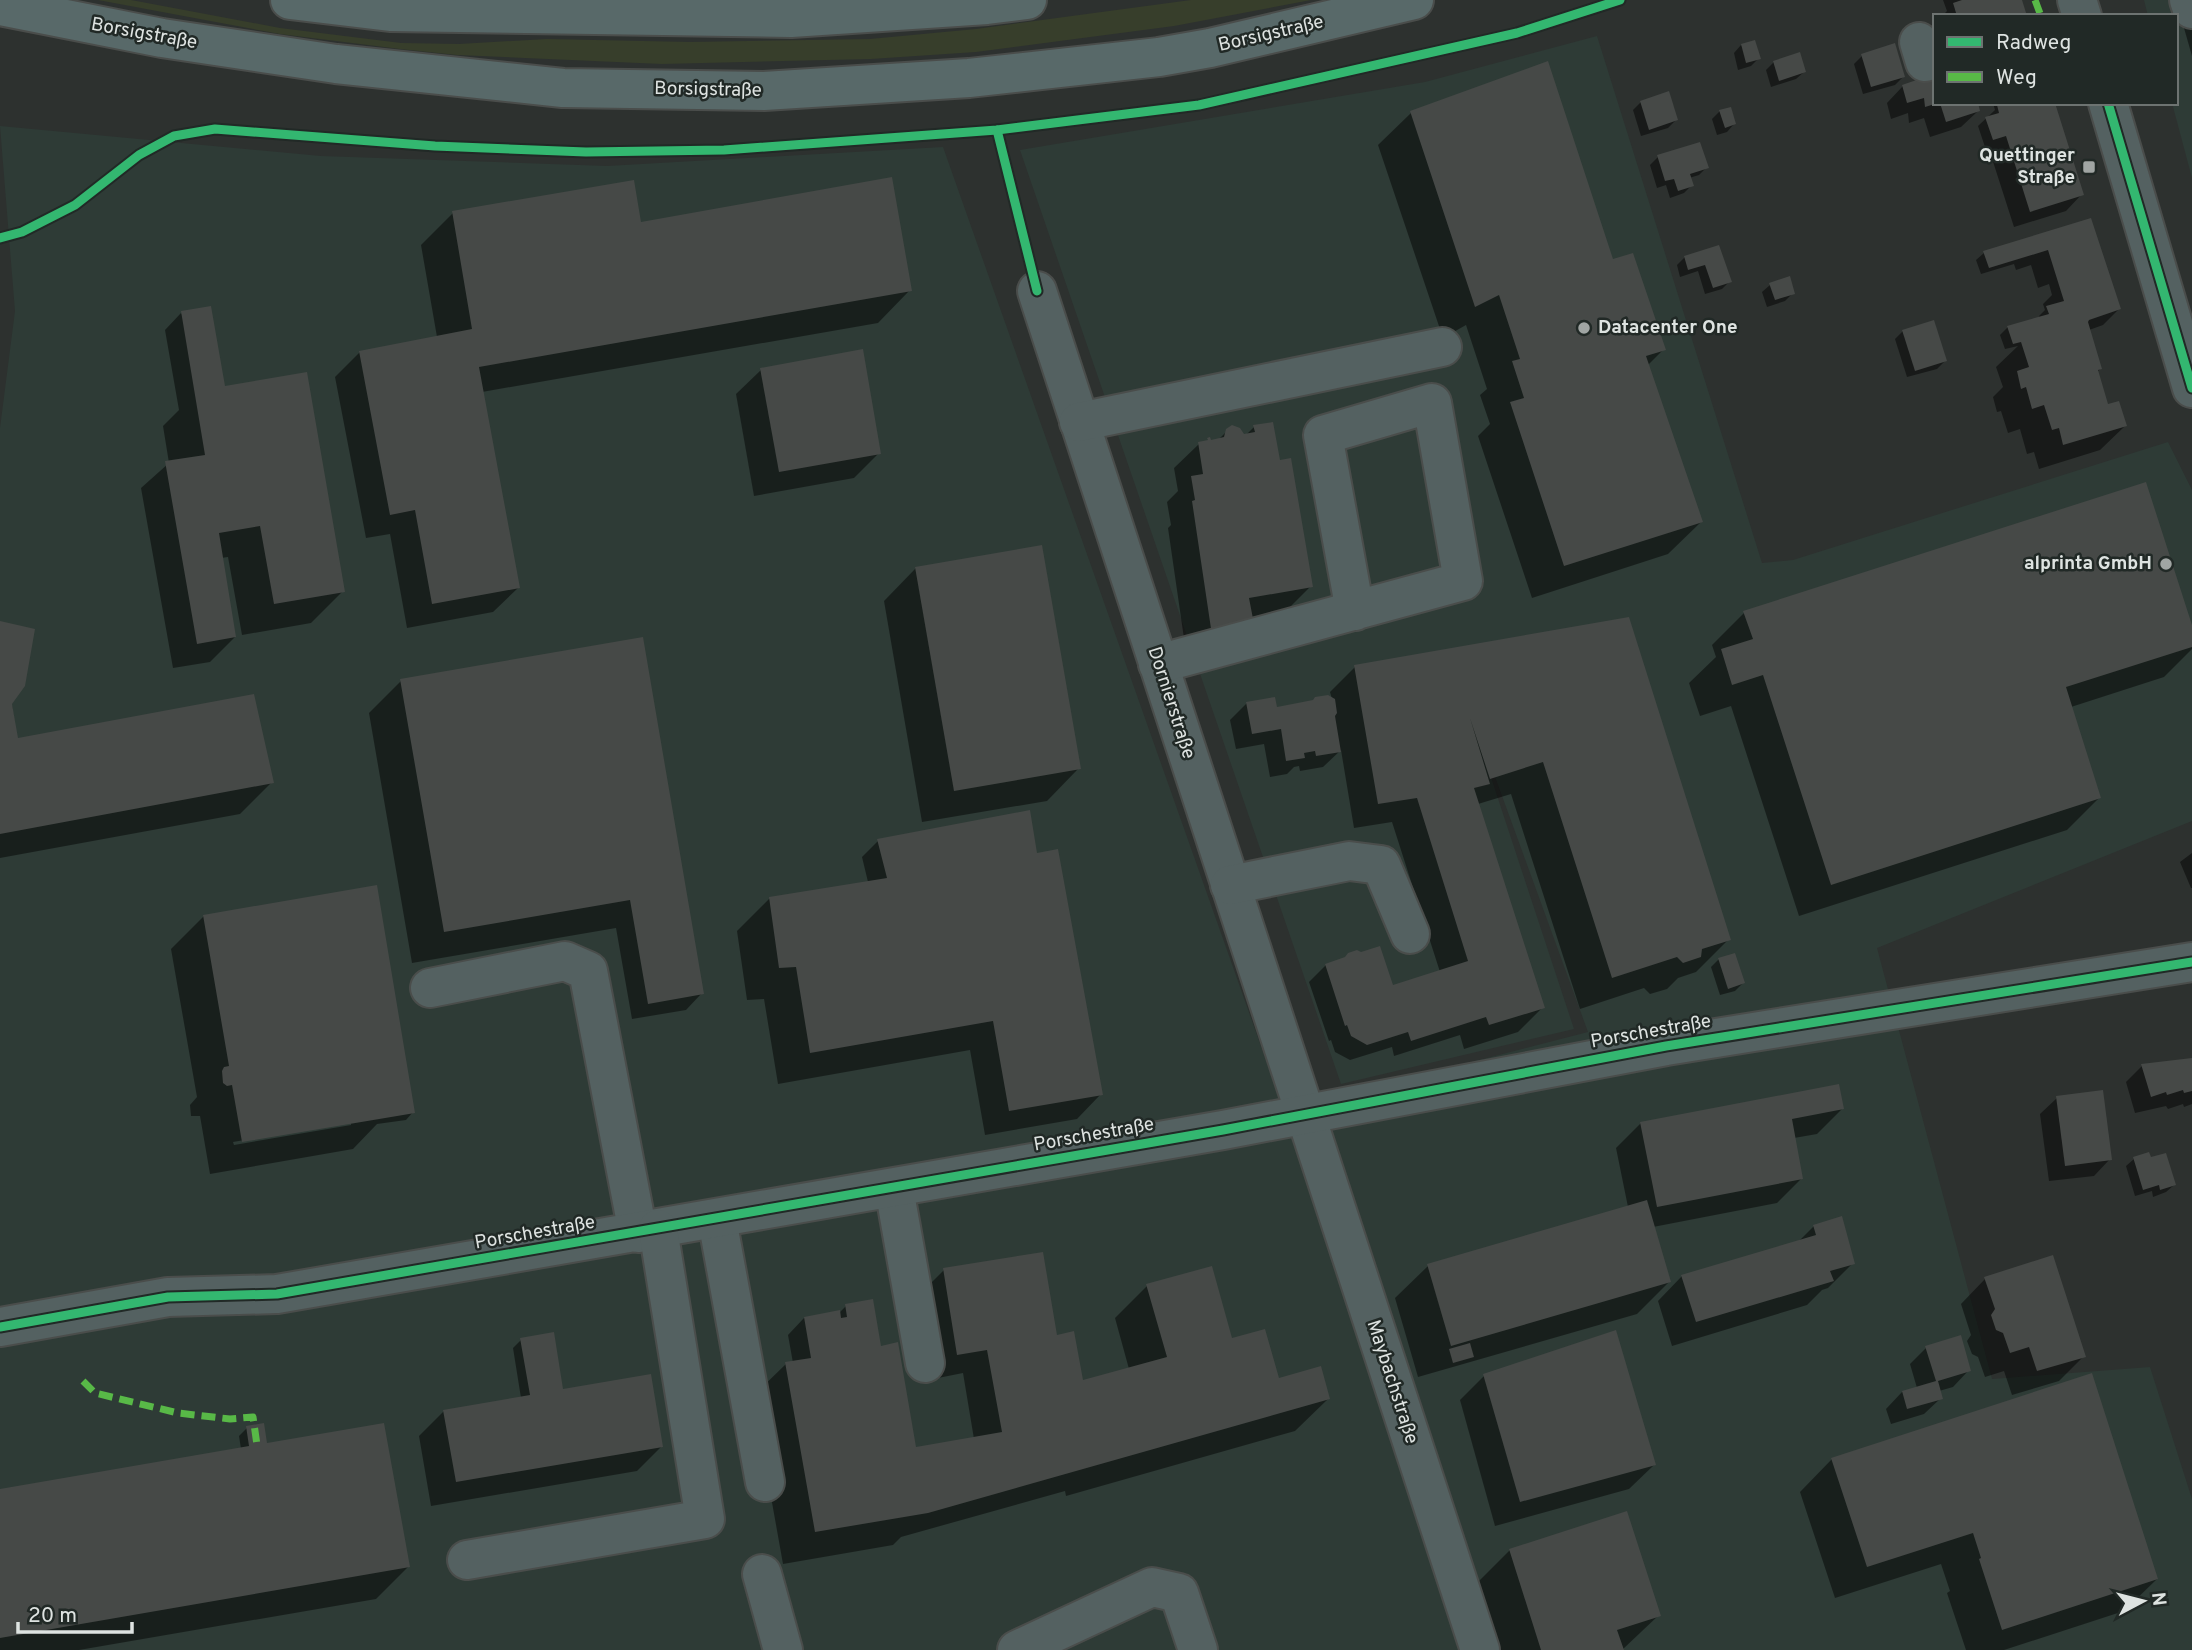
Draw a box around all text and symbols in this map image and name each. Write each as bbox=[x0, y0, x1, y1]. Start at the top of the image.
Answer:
street label: Borsigstraße bbox=[1216, 10, 1326, 58]
street label: Borsigstraße bbox=[89, 13, 199, 55]
legend bbox=[1933, 14, 2178, 105]
text: Radweg bbox=[1996, 30, 2071, 57]
text: Weg bbox=[1996, 65, 2037, 92]
street label: Borsigstraße bbox=[654, 77, 762, 103]
place label: Quettinger Straße bbox=[1979, 144, 2075, 190]
marker: Quettinger Straße bbox=[2081, 159, 2097, 175]
place label: Datacenter One bbox=[1598, 316, 1738, 340]
marker: Datacenter One bbox=[1576, 320, 1592, 336]
place label: alprinta GmbH bbox=[2024, 552, 2152, 576]
marker: alprinta GmbH bbox=[2158, 556, 2174, 572]
street label: Dornierstraße bbox=[1142, 644, 1200, 762]
street label: Porschestraße bbox=[1589, 1010, 1713, 1054]
street label: Porschestraße bbox=[1032, 1113, 1156, 1157]
street label: Porschestraße bbox=[473, 1211, 597, 1255]
street label: Maybachstraße bbox=[1361, 1317, 1423, 1447]
north arrow bbox=[2108, 1566, 2178, 1636]
scale bar bbox=[18, 1590, 131, 1634]
text: N bbox=[2145, 1591, 2171, 1607]
text: 20 m bbox=[28, 1603, 77, 1630]

